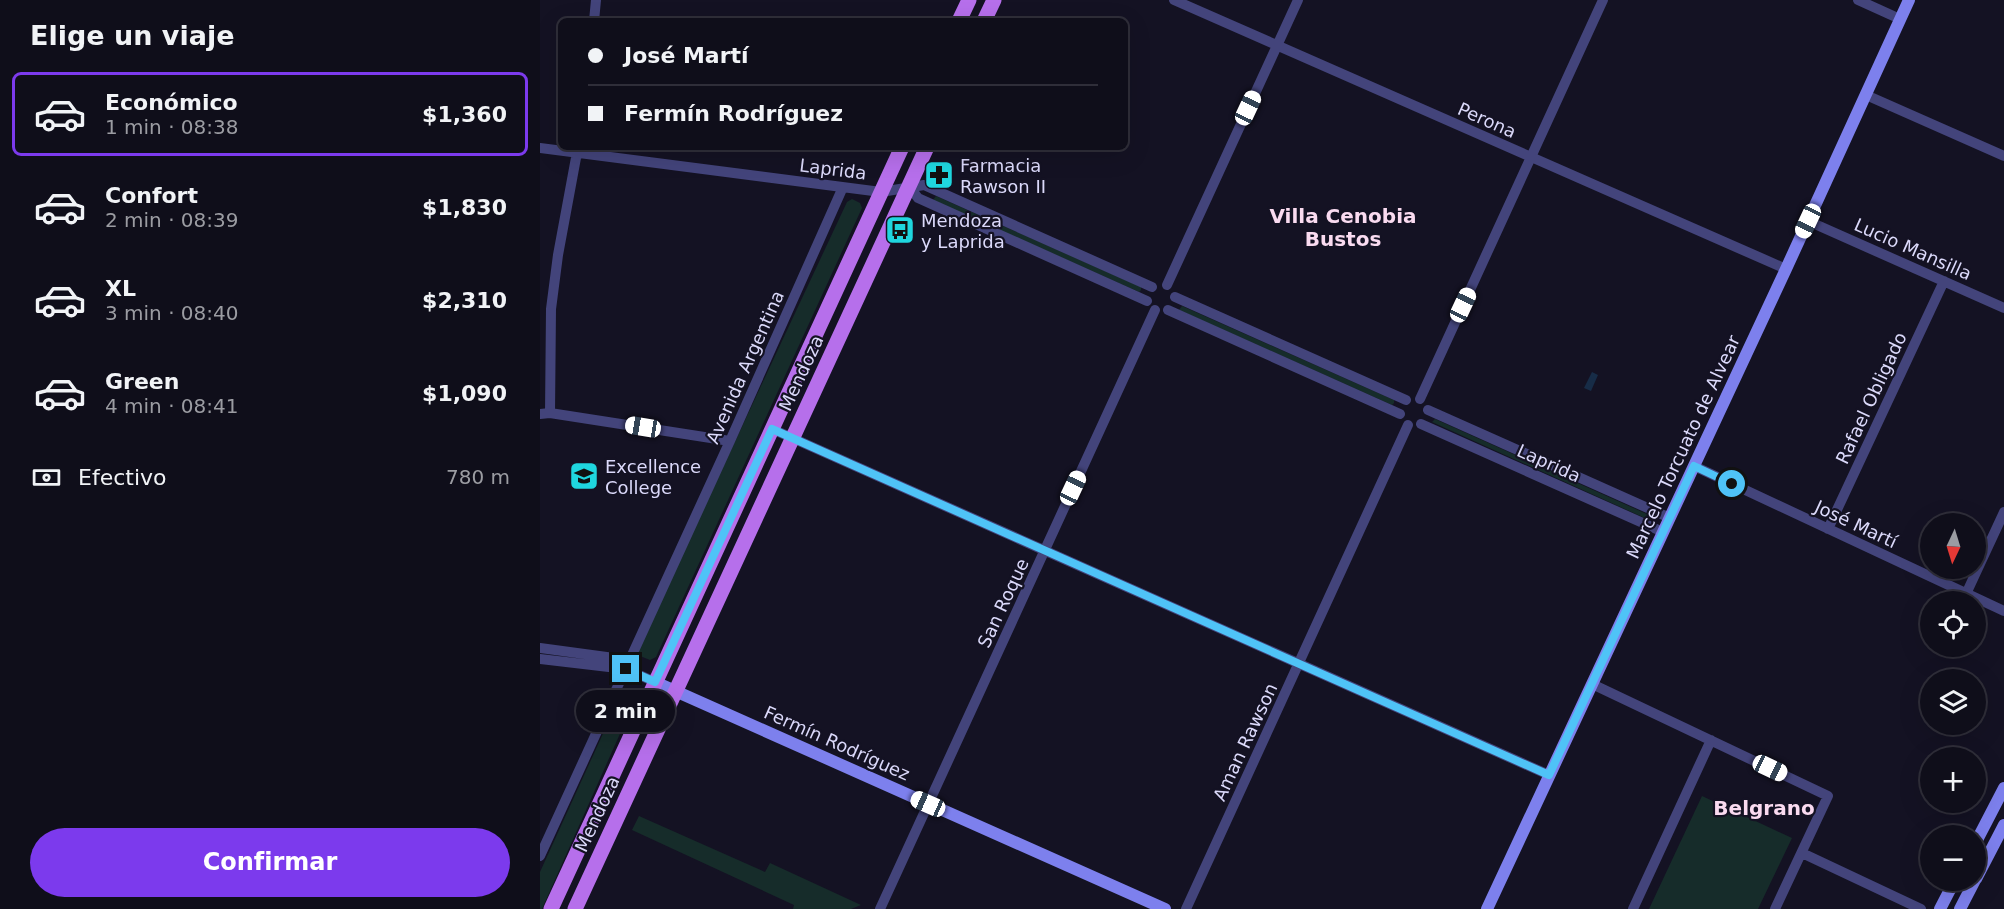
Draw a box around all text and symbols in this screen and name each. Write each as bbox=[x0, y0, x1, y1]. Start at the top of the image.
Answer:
text: Elige un viaje bbox=[30, 20, 234, 51]
text: José Martí bbox=[624, 43, 749, 68]
icon: car bbox=[33, 87, 87, 141]
car bbox=[1232, 88, 1264, 128]
text: Económico bbox=[105, 90, 238, 115]
street label: Perona bbox=[1455, 98, 1519, 142]
text: Fermín Rodríguez bbox=[624, 101, 843, 126]
text: $1,360 bbox=[422, 102, 507, 127]
text: 1 min · 08:38 bbox=[105, 115, 239, 139]
street label: Laprida bbox=[798, 154, 868, 184]
place label: Farmacia Rawson II bbox=[960, 155, 1046, 197]
pharmacy icon: Farmacia Rawson II bbox=[923, 159, 955, 191]
icon: car bbox=[33, 180, 87, 234]
text: Confort bbox=[105, 183, 198, 208]
text: $1,830 bbox=[422, 195, 507, 220]
car bbox=[1792, 201, 1824, 241]
district label: Villa Cenobia Bustos bbox=[1269, 204, 1417, 251]
text: 2 min · 08:39 bbox=[105, 208, 239, 232]
place label: Mendoza y Laprida bbox=[921, 210, 1005, 252]
bus stop icon: Mendoza y Laprida bbox=[884, 214, 916, 246]
street label: Lucio Mansilla bbox=[1851, 214, 1975, 284]
icon: car bbox=[33, 273, 87, 327]
text: XL bbox=[105, 276, 136, 301]
car bbox=[1447, 285, 1479, 325]
street label: Avenida Argentina bbox=[702, 287, 788, 447]
text: $2,310 bbox=[422, 288, 507, 313]
text: 3 min · 08:40 bbox=[105, 301, 239, 325]
street label: Rafael Obligado bbox=[1831, 329, 1911, 467]
street label: Marcelo Torcuato de Alvear bbox=[1622, 331, 1744, 562]
street label: Mendoza bbox=[774, 332, 828, 414]
icon: car bbox=[33, 366, 87, 420]
text: Green bbox=[105, 369, 179, 394]
text: $1,090 bbox=[422, 381, 507, 406]
text: 4 min · 08:41 bbox=[105, 394, 239, 418]
car bbox=[624, 415, 662, 439]
street label: Laprida bbox=[1514, 440, 1584, 486]
place label: Excellence College bbox=[605, 456, 701, 498]
school or university icon: Excellence College bbox=[568, 460, 600, 492]
icon: cash bbox=[30, 461, 63, 494]
text: Efectivo bbox=[78, 465, 167, 490]
text: 780 m bbox=[446, 465, 510, 489]
car bbox=[1057, 468, 1089, 508]
route start bbox=[1718, 470, 1745, 497]
street label: José Martí bbox=[1811, 495, 1901, 553]
north arrow bbox=[1920, 513, 1986, 579]
map controls bbox=[1920, 513, 1986, 891]
street label: San Roque bbox=[973, 555, 1033, 651]
button: locate bbox=[1920, 591, 1986, 657]
route end bbox=[612, 655, 639, 682]
button: layers bbox=[1920, 669, 1986, 735]
street label: Aman Rawson bbox=[1209, 680, 1281, 804]
callout: 2 min bbox=[576, 690, 676, 732]
text: 2 min bbox=[594, 699, 657, 723]
street label: Fermín Rodríguez bbox=[761, 701, 913, 785]
button: + bbox=[1920, 747, 1986, 813]
car bbox=[1750, 752, 1790, 784]
street label: Mendoza bbox=[570, 773, 624, 855]
car bbox=[908, 788, 948, 820]
district label: Belgrano bbox=[1713, 796, 1815, 820]
button: − bbox=[1920, 825, 1986, 891]
button: Confirmar bbox=[30, 828, 510, 897]

